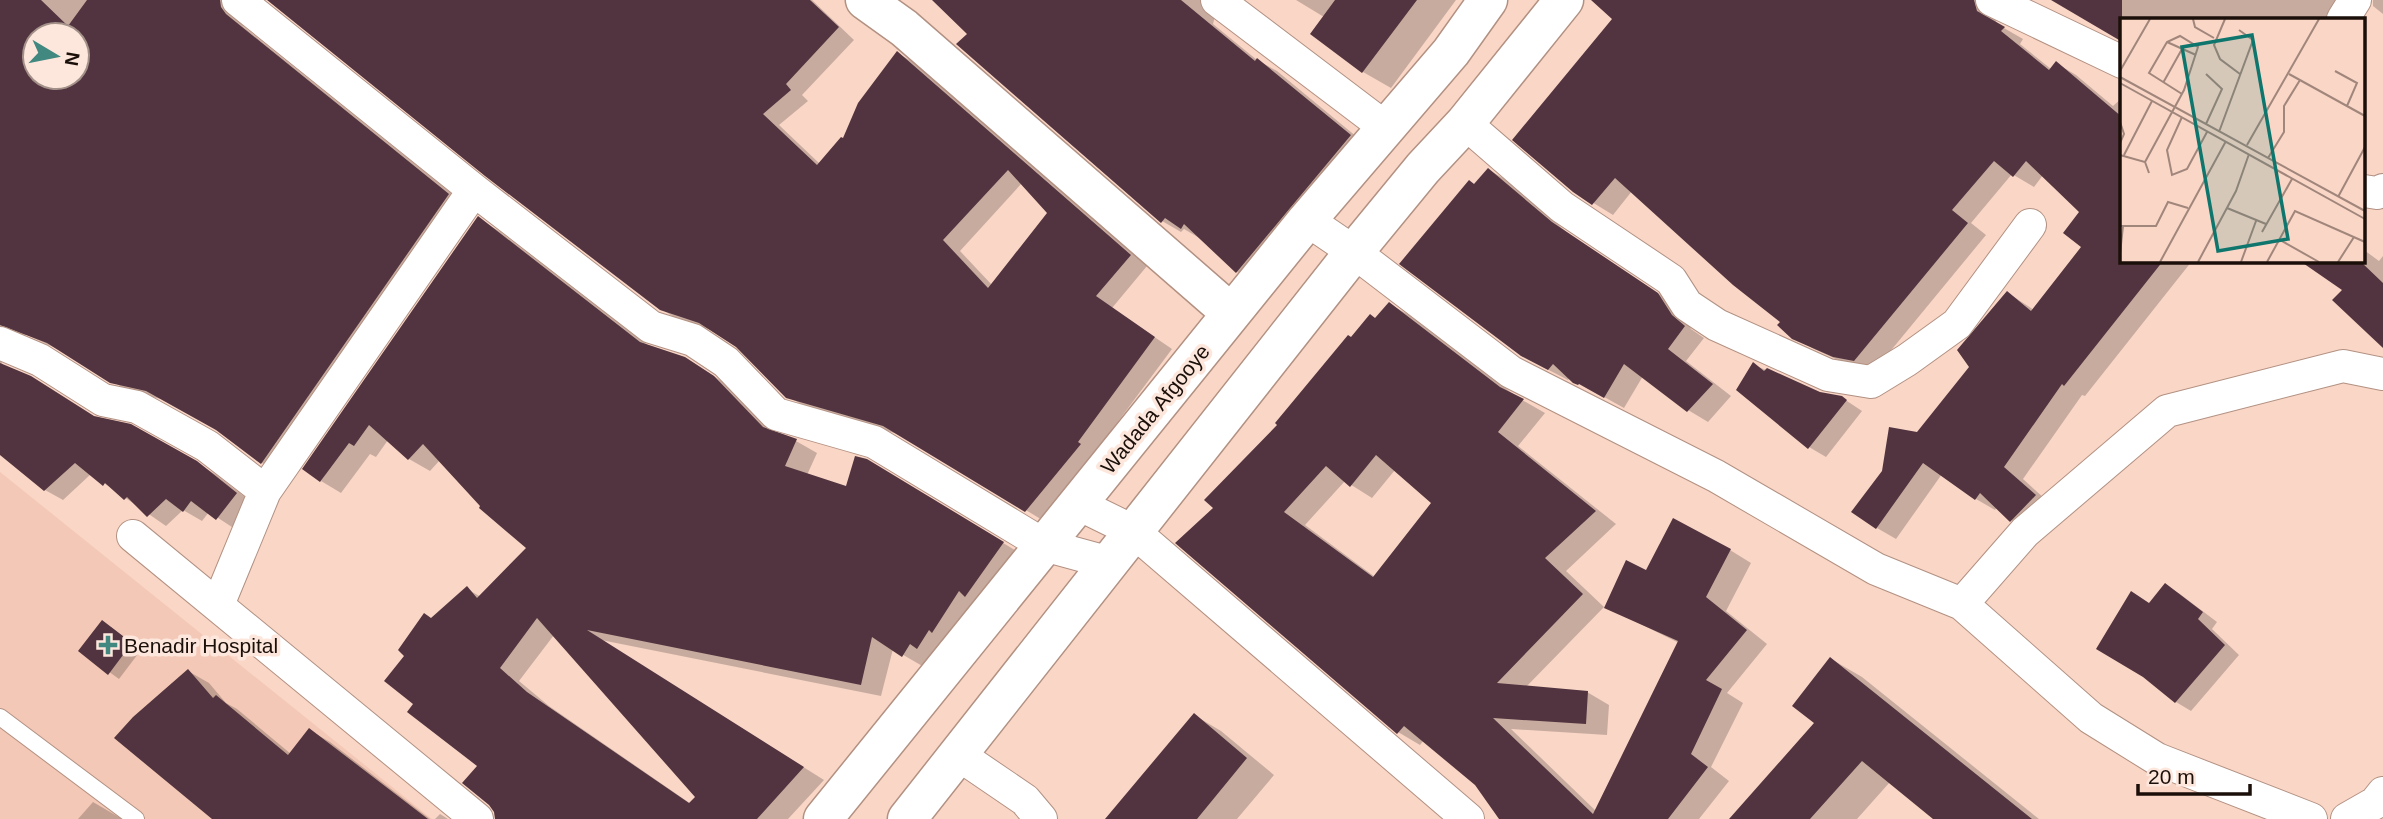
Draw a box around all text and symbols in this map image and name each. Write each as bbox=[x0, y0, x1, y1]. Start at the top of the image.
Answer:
inset map bbox=[2120, 18, 2366, 262]
north arrow bbox=[21, 21, 91, 91]
text: N bbox=[61, 50, 84, 67]
street label: Wadada Afgooye bbox=[1096, 340, 1214, 478]
place label: Benadir Hospital bbox=[124, 634, 278, 657]
marker: Benadir Hospital bbox=[98, 635, 118, 655]
scale bar bbox=[2138, 752, 2250, 796]
text: 20 m bbox=[2148, 765, 2195, 788]

